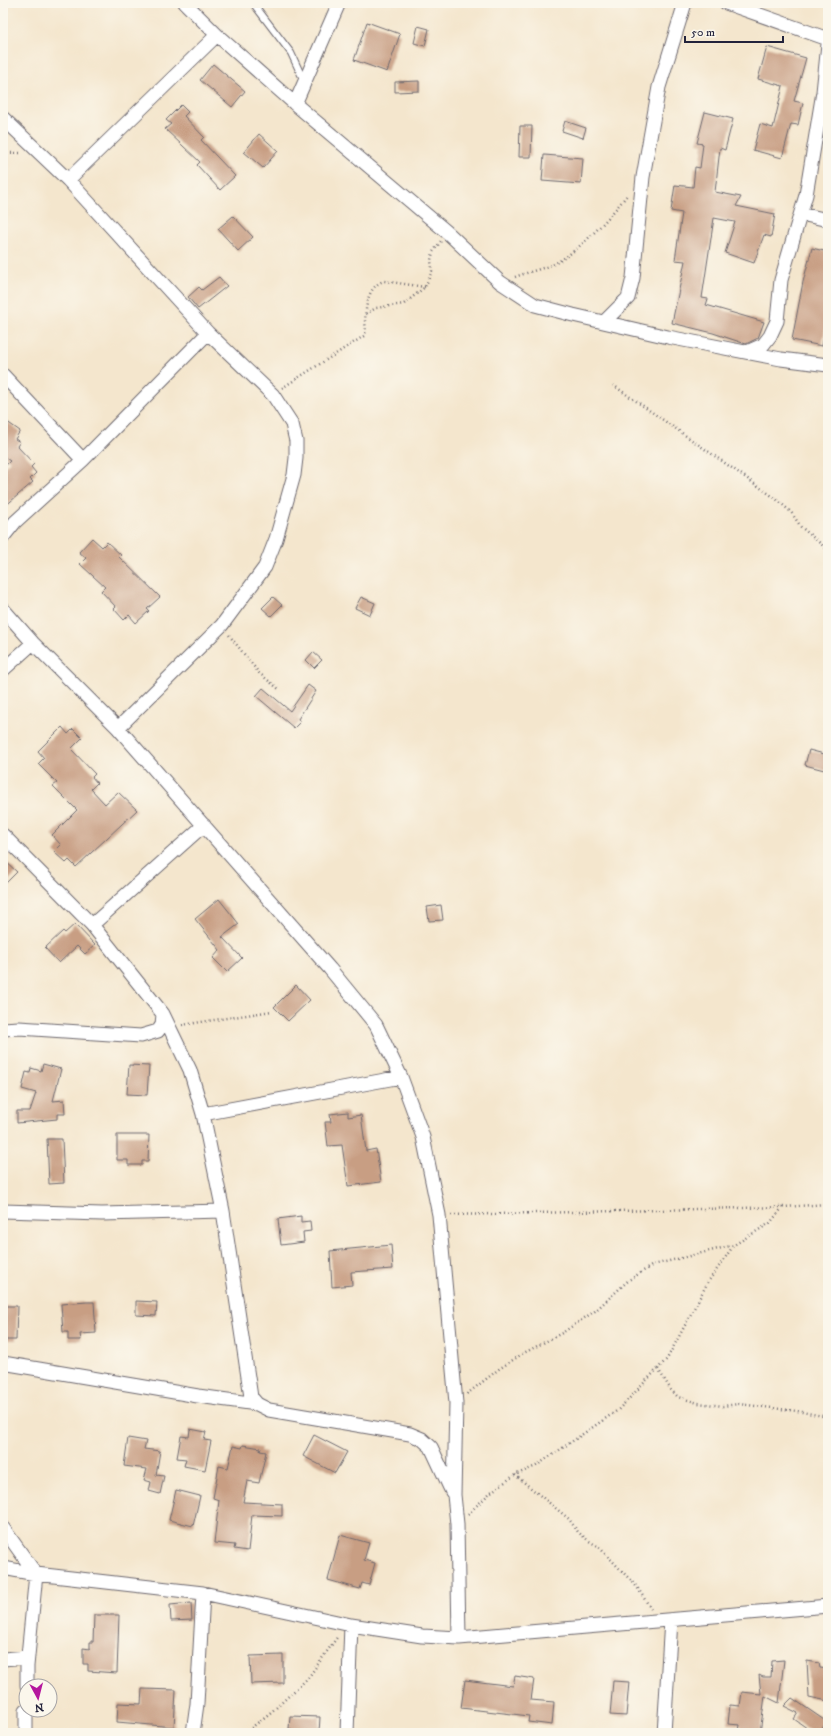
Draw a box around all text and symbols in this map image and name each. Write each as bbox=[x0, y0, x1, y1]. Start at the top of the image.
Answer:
scale bar bbox=[685, 18, 783, 44]
text: 50 m bbox=[691, 25, 715, 40]
north arrow bbox=[18, 1678, 58, 1718]
text: N bbox=[34, 1699, 44, 1714]

